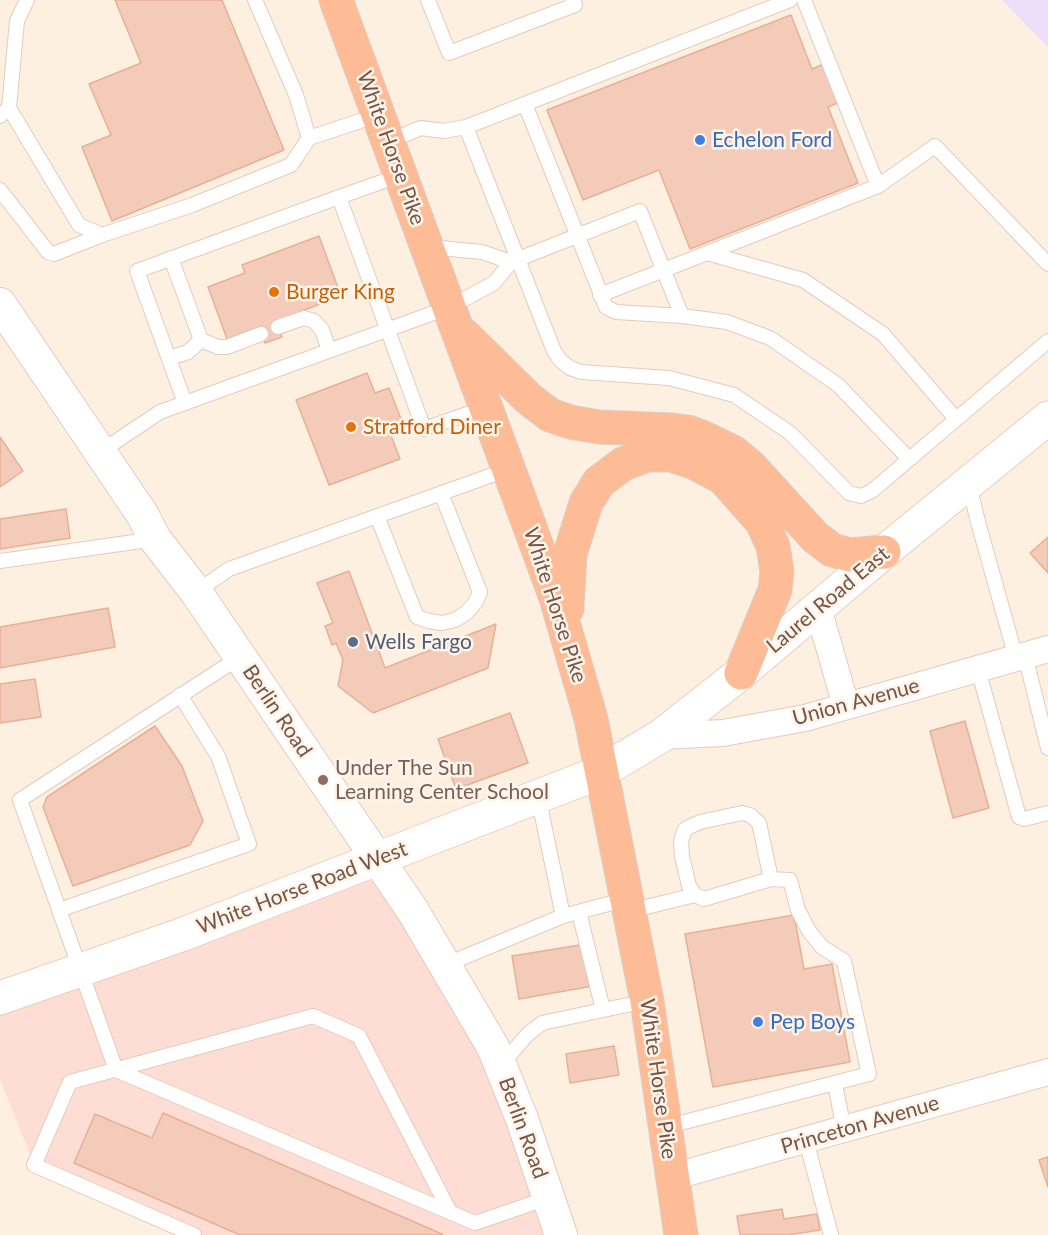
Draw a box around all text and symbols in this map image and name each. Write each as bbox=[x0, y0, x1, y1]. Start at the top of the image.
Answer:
street label: White Horse Pike bbox=[351, 68, 431, 228]
place label: Echelon Ford bbox=[712, 127, 832, 153]
marker: Echelon Ford bbox=[693, 133, 707, 147]
place label: Burger King bbox=[286, 279, 395, 305]
marker: Burger King bbox=[267, 285, 281, 299]
place label: Stratford Diner bbox=[363, 414, 501, 440]
marker: Stratford Diner bbox=[344, 420, 358, 434]
street label: White Horse Pike bbox=[518, 524, 592, 686]
street label: Laurel Road East bbox=[761, 541, 895, 659]
place label: Wells Fargo bbox=[365, 629, 472, 655]
marker: Wells Fargo bbox=[346, 635, 360, 649]
street label: Berlin Road bbox=[237, 660, 317, 762]
street label: Union Avenue bbox=[790, 673, 922, 731]
place label: Under The Sun Learning Center School bbox=[335, 755, 549, 805]
marker: Under The Sun Learning Center School bbox=[316, 773, 330, 787]
street label: White Horse Road West bbox=[193, 836, 411, 940]
street label: White Horse Pike bbox=[634, 997, 682, 1161]
place label: Pep Boys bbox=[770, 1009, 855, 1035]
marker: Pep Boys bbox=[751, 1015, 765, 1029]
street label: Berlin Road bbox=[493, 1074, 553, 1182]
street label: Princeton Avenue bbox=[778, 1090, 942, 1160]

